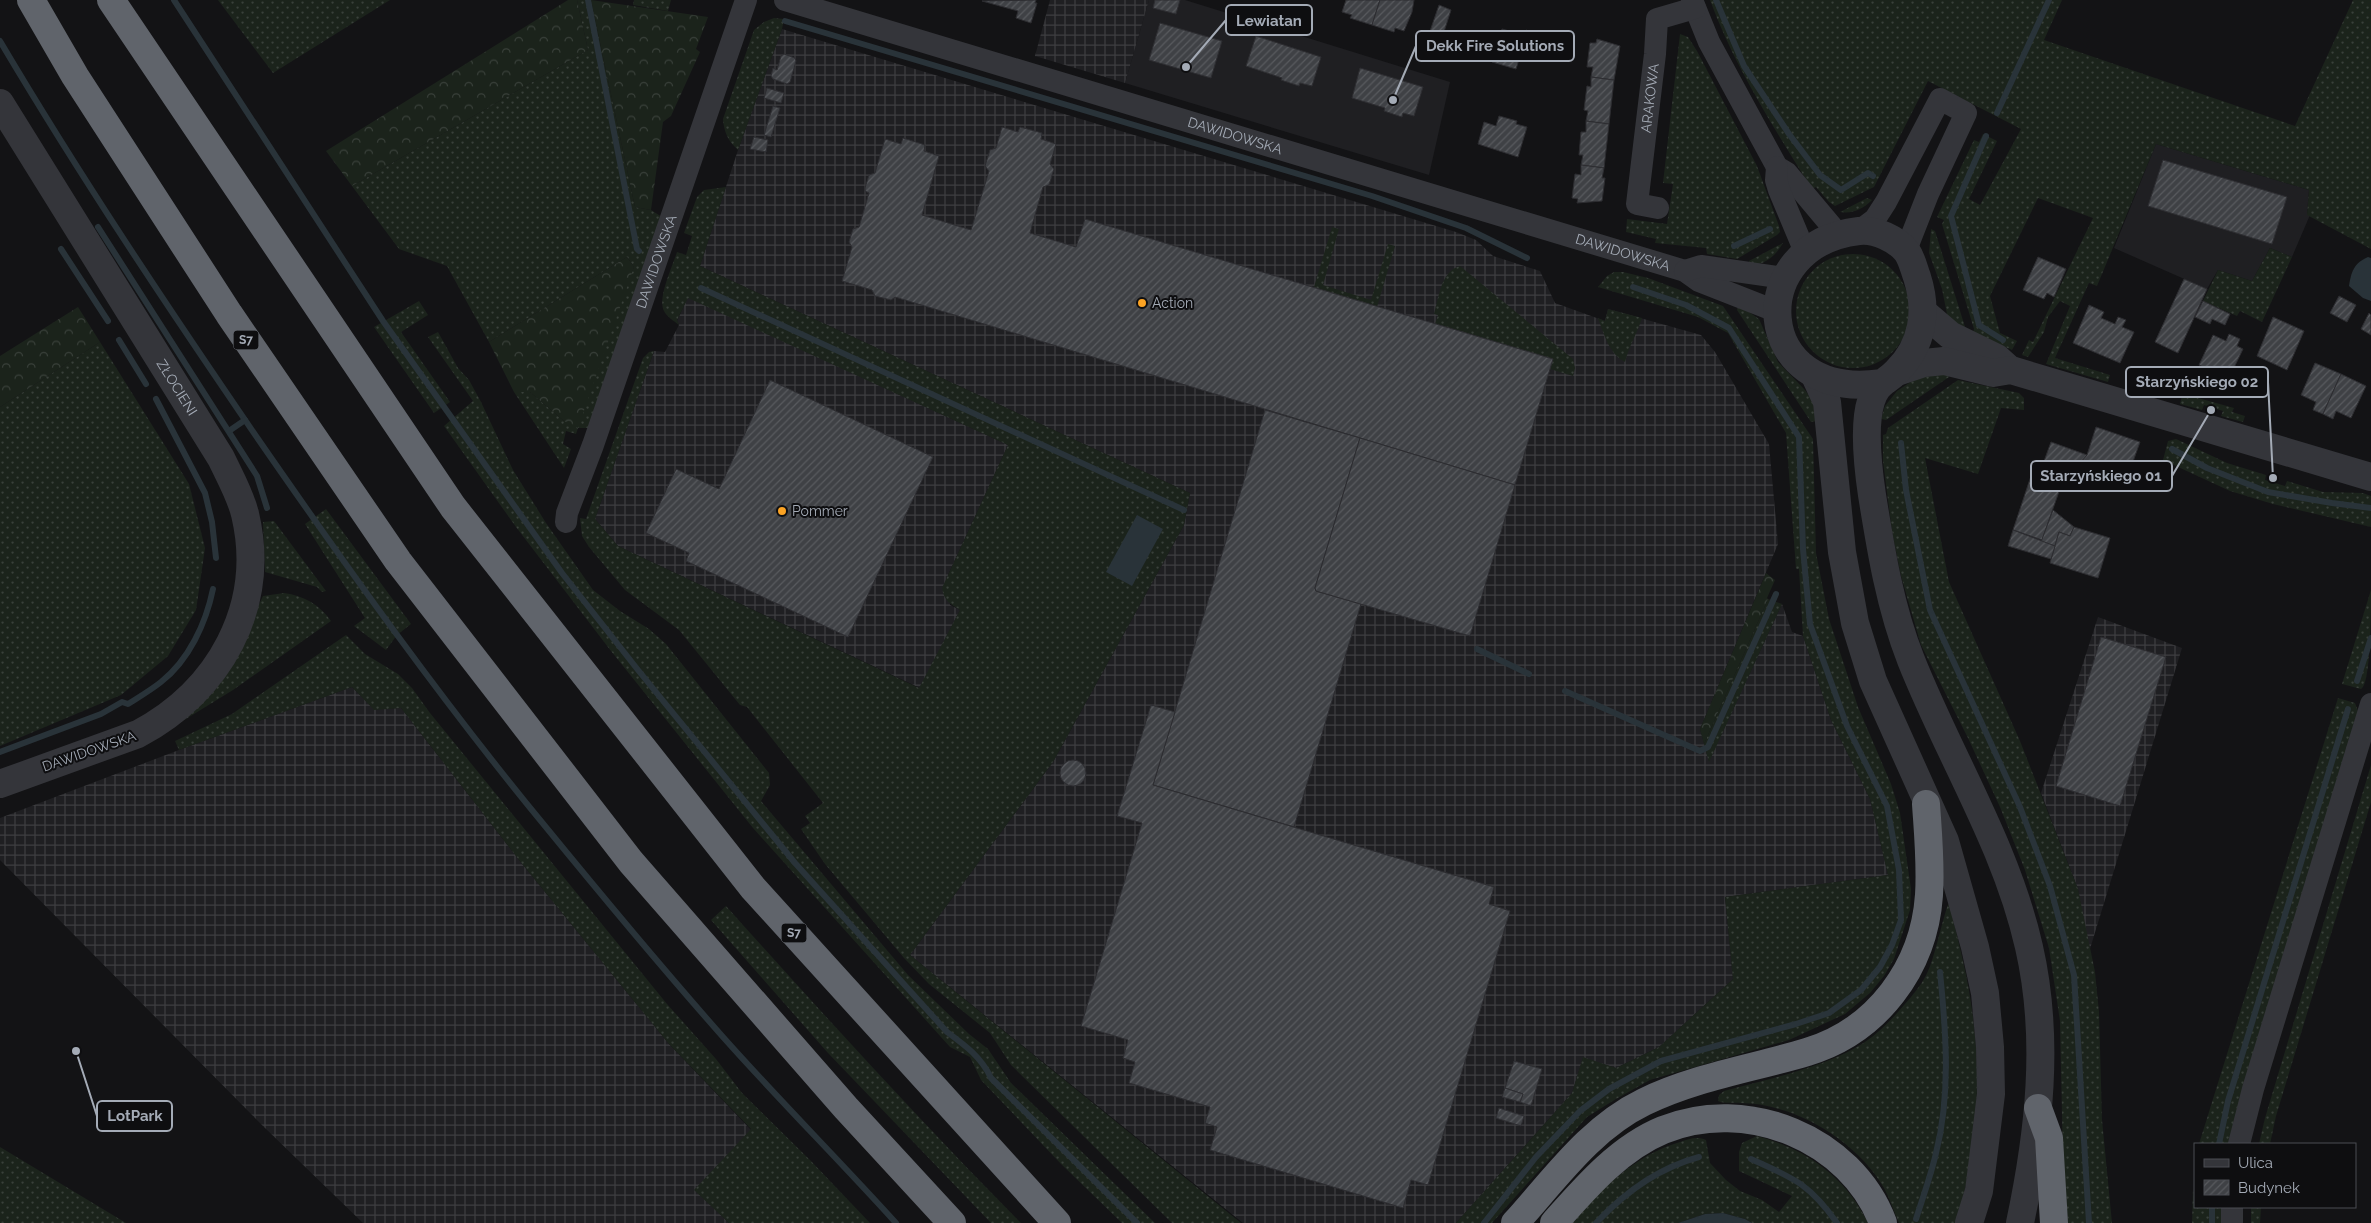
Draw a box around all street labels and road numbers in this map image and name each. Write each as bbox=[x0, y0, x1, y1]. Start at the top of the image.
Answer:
street label: ARAKOWA bbox=[1638, 62, 1662, 134]
street label: DAWIDOWSKA bbox=[1186, 114, 1285, 157]
street label: DAWIDOWSKA bbox=[633, 212, 680, 310]
street label: DAWIDOWSKA bbox=[1574, 230, 1673, 274]
road number: S7 bbox=[234, 330, 258, 350]
street label: ZŁOCIENI bbox=[154, 356, 201, 418]
street label: DAWIDOWSKA bbox=[40, 727, 138, 775]
road number: S7 bbox=[782, 924, 806, 942]

